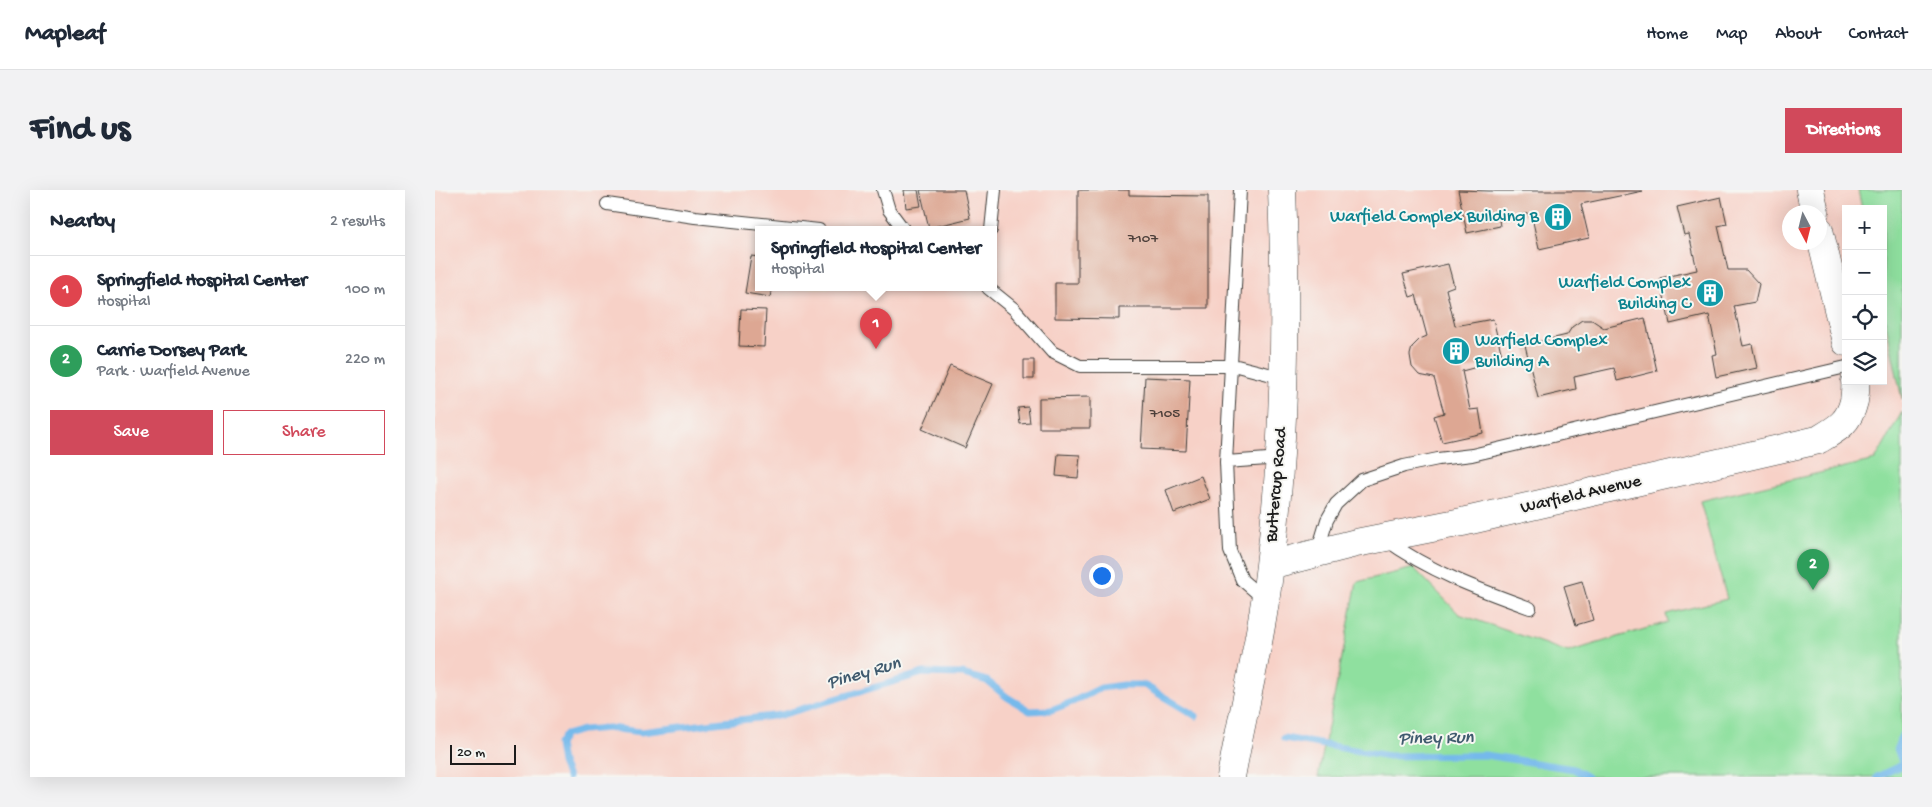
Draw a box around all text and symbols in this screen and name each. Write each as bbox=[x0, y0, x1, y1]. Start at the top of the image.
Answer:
text: Mapleaf bbox=[25, 20, 105, 49]
text: Home bbox=[1646, 24, 1688, 45]
text: Map bbox=[1716, 24, 1747, 45]
text: About bbox=[1775, 24, 1821, 45]
text: Contact bbox=[1849, 24, 1907, 45]
button: Directions bbox=[1785, 108, 1902, 153]
text: Find us bbox=[30, 110, 130, 151]
building icon: Warfield Complex Building B bbox=[1543, 202, 1573, 232]
north arrow bbox=[1782, 205, 1827, 250]
map controls bbox=[1842, 205, 1887, 385]
button: + bbox=[1842, 205, 1887, 250]
place label: Warfield Complex Building B bbox=[1330, 207, 1540, 228]
text: Nearby bbox=[50, 210, 115, 235]
text: 2 results bbox=[330, 213, 385, 232]
popup bbox=[755, 226, 997, 291]
house number: 7107 bbox=[1127, 230, 1159, 248]
text: Springfield Hospital Center bbox=[771, 238, 981, 261]
button: − bbox=[1842, 250, 1887, 295]
text: Hospital bbox=[771, 261, 825, 280]
text: Springfield Hospital Center bbox=[97, 270, 307, 293]
place label: Warfield Complex Building C bbox=[1558, 273, 1692, 315]
building icon: Warfield Complex Building C bbox=[1695, 278, 1725, 308]
text: 1 bbox=[63, 281, 69, 300]
text: 100 m bbox=[345, 281, 385, 300]
text: Hospital bbox=[97, 293, 151, 312]
button: locate bbox=[1842, 295, 1887, 340]
pin: 1 bbox=[860, 308, 892, 349]
place label: Warfield Complex Building A bbox=[1474, 331, 1608, 373]
building icon: Warfield Complex Building A bbox=[1441, 336, 1471, 366]
text: Carrie Dorsey Park bbox=[97, 340, 246, 363]
button: layers bbox=[1842, 340, 1887, 385]
text: 2 bbox=[62, 351, 70, 370]
text: 220 m bbox=[345, 351, 385, 370]
text: Park · Warfield Avenue bbox=[97, 363, 250, 382]
house number: 7105 bbox=[1149, 405, 1180, 423]
button: Save bbox=[50, 410, 213, 455]
button: Share bbox=[223, 410, 385, 455]
street label: Buttercup Road bbox=[1261, 425, 1293, 544]
street label: Warfield Avenue bbox=[1519, 471, 1644, 519]
pin: 2 bbox=[1797, 549, 1829, 590]
your location bbox=[1089, 563, 1115, 589]
water label: Piney Run bbox=[825, 652, 904, 695]
water label: Piney Run bbox=[1398, 727, 1475, 751]
scale bar bbox=[450, 742, 516, 765]
text: 20 m bbox=[457, 745, 485, 762]

